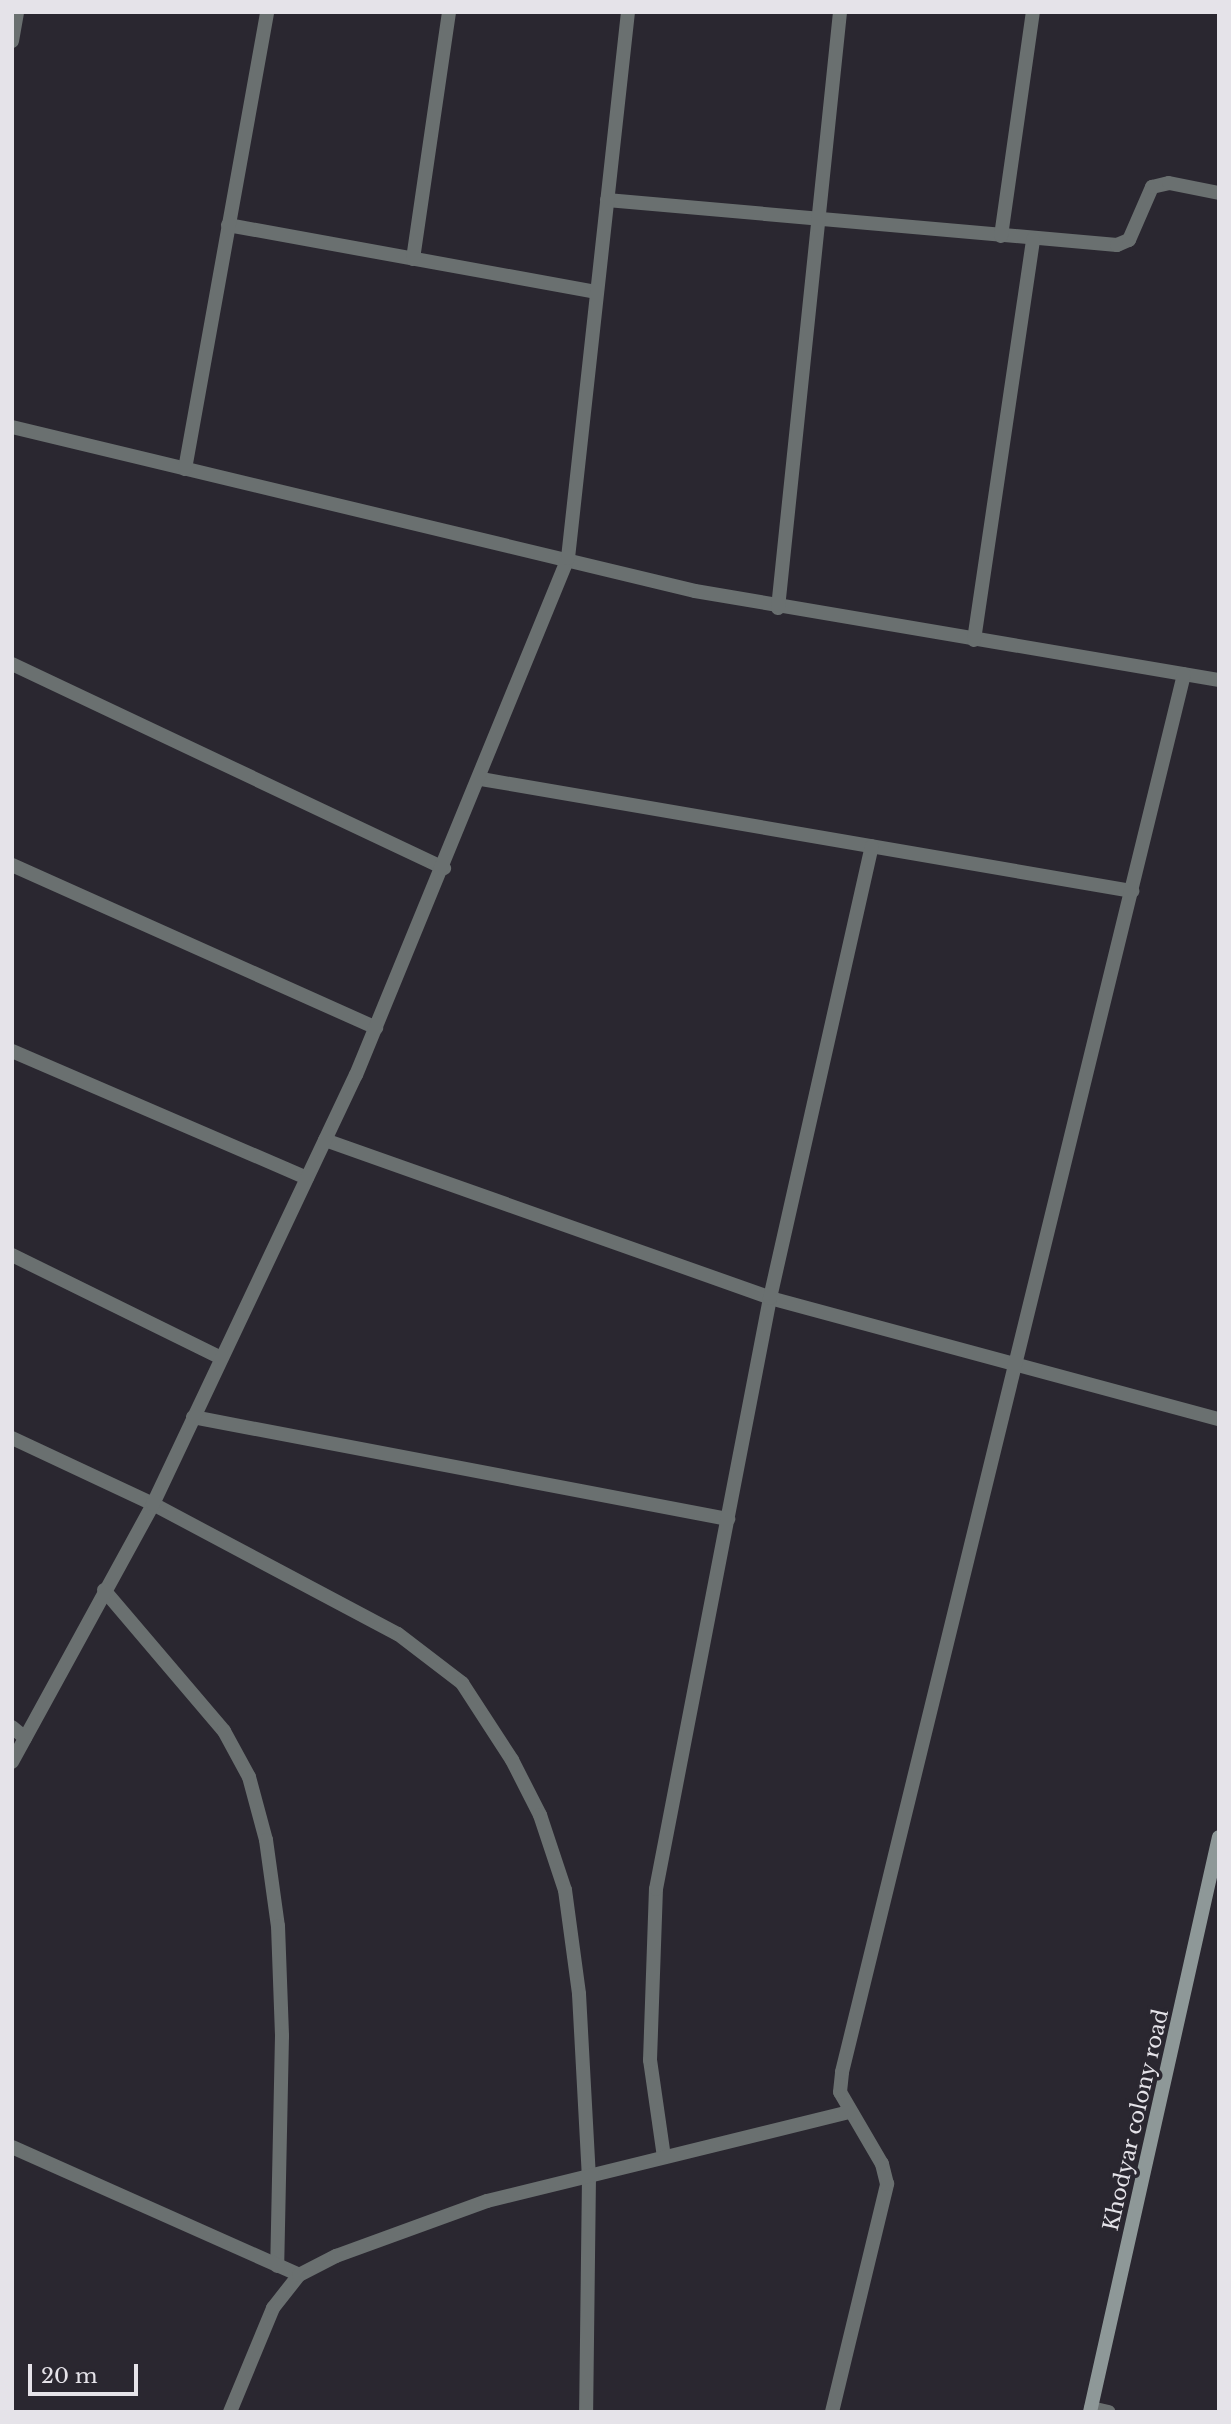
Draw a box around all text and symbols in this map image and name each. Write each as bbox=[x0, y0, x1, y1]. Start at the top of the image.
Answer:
street label: Khodyar colony road bbox=[1098, 2006, 1174, 2234]
scale bar bbox=[32, 2350, 142, 2394]
text: 20 m bbox=[41, 2363, 98, 2389]

